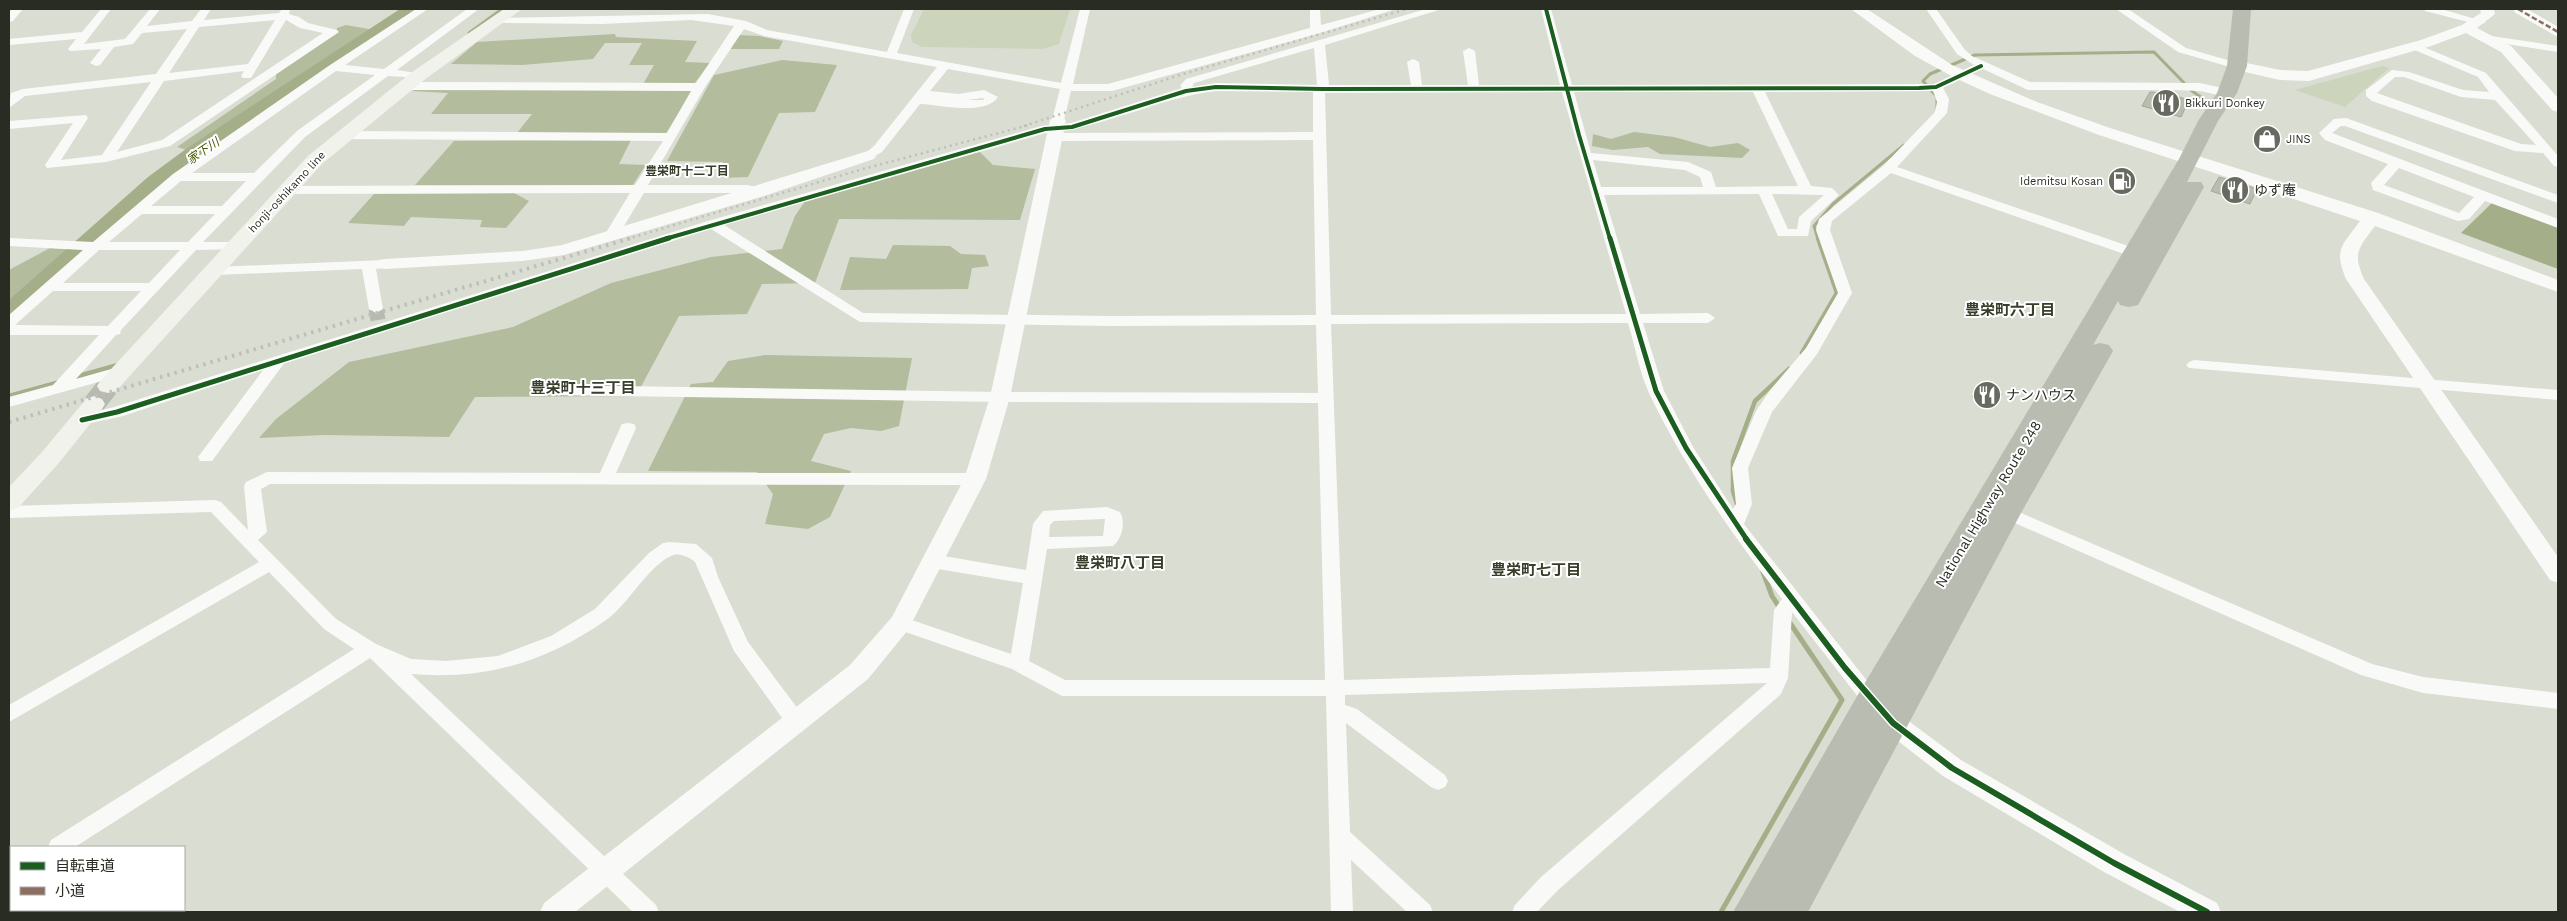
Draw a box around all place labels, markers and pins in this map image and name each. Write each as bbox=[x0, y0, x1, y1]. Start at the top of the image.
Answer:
restaurant icon: Bikkuri Donkey bbox=[2151, 88, 2181, 118]
place label: Bikkuri Donkey bbox=[2185, 97, 2265, 110]
shop icon: JINS bbox=[2252, 124, 2282, 154]
place label: JINS bbox=[2286, 133, 2311, 146]
fuel station icon: Idemitsu Kosan bbox=[2107, 166, 2137, 196]
place label: Idemitsu Kosan bbox=[2020, 175, 2103, 188]
restaurant icon: ゆず庵 bbox=[2220, 175, 2250, 205]
place label: ゆず庵 bbox=[2254, 182, 2296, 198]
restaurant icon: ナンハウス bbox=[1972, 380, 2002, 410]
place label: ナンハウス bbox=[2006, 387, 2076, 403]

